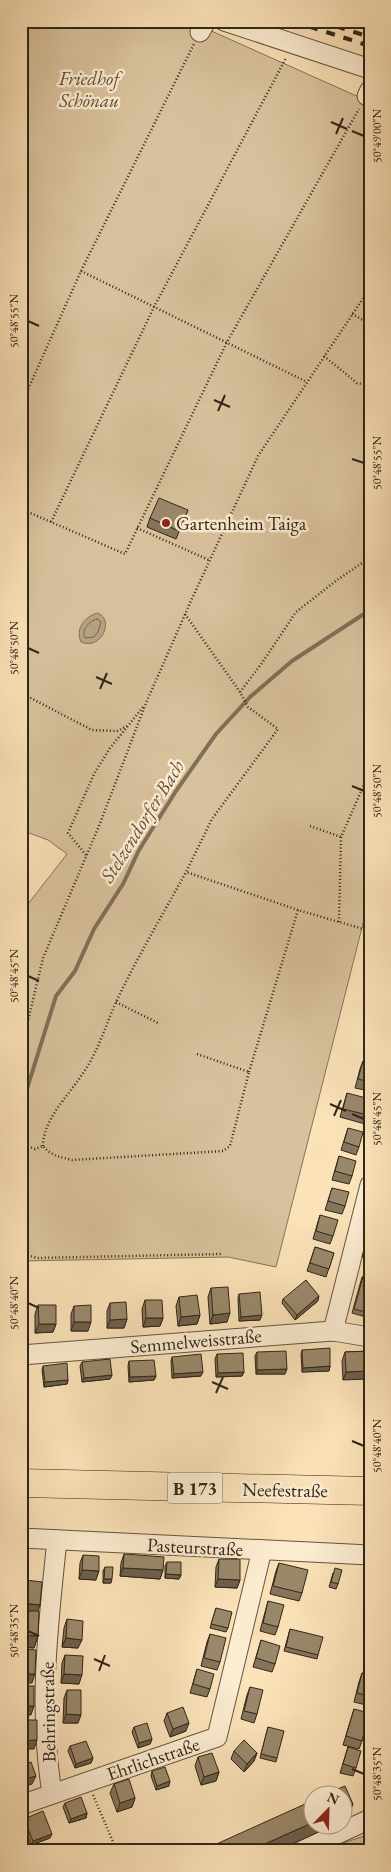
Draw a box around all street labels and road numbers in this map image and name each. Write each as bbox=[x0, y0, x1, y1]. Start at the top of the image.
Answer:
street label: Semmelweisstraße bbox=[129, 1323, 263, 1359]
road number: B 173 bbox=[168, 1472, 222, 1504]
street label: Neefestraße bbox=[242, 1477, 328, 1503]
street label: Pasteurstraße bbox=[146, 1532, 244, 1562]
street label: Behringstraße bbox=[35, 1661, 61, 1763]
street label: Ehrlichstraße bbox=[103, 1731, 203, 1787]

